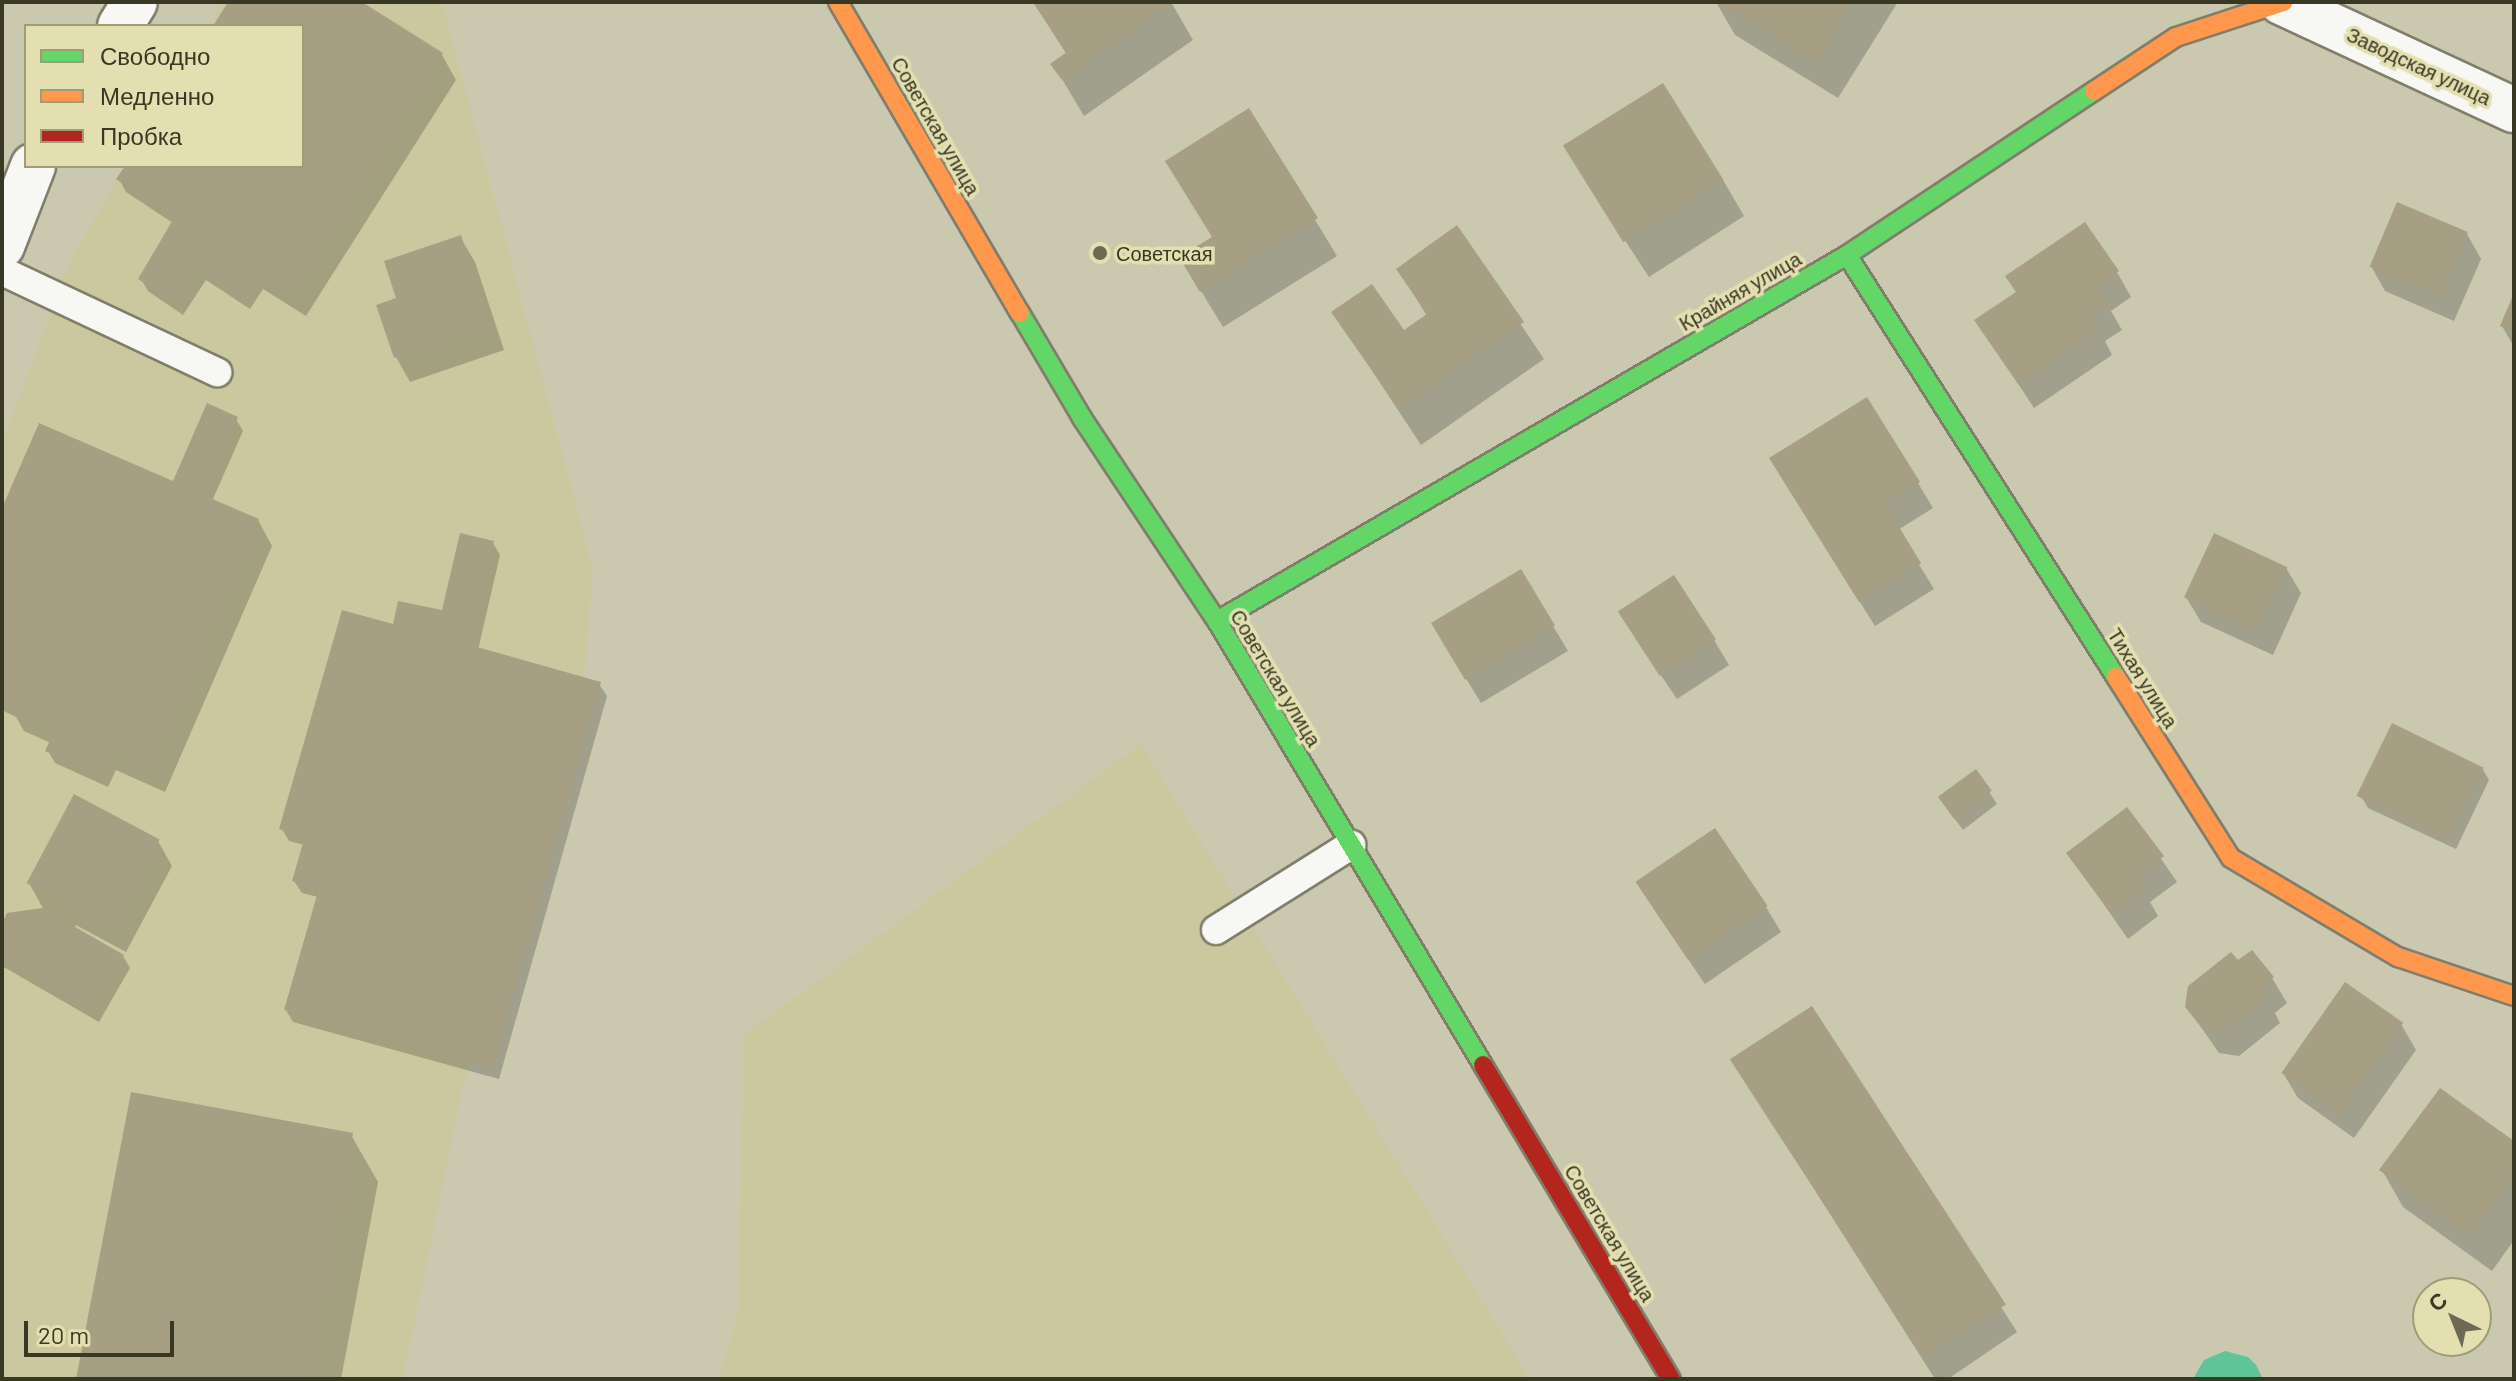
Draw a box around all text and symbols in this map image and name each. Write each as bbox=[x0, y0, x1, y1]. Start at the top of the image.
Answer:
street label: Заводская улица bbox=[2343, 22, 2495, 110]
legend bbox=[24, 24, 304, 168]
text: Свободно bbox=[100, 41, 210, 70]
street label: Советская улица bbox=[887, 53, 985, 199]
text: Медленно bbox=[100, 81, 214, 110]
text: Пробка bbox=[100, 121, 182, 150]
place label: Советская bbox=[1116, 241, 1213, 265]
marker: Советская bbox=[1091, 244, 1109, 262]
street label: Крайняя улица bbox=[1675, 246, 1805, 336]
street label: Советская улица bbox=[1226, 605, 1326, 751]
street label: Тихая улица bbox=[2103, 624, 2183, 732]
street label: Советская улица bbox=[1560, 1160, 1660, 1306]
north arrow bbox=[2412, 1277, 2492, 1357]
text: С bbox=[2422, 1286, 2452, 1316]
scale bar bbox=[28, 1305, 178, 1355]
text: 20 m bbox=[38, 1320, 89, 1349]

